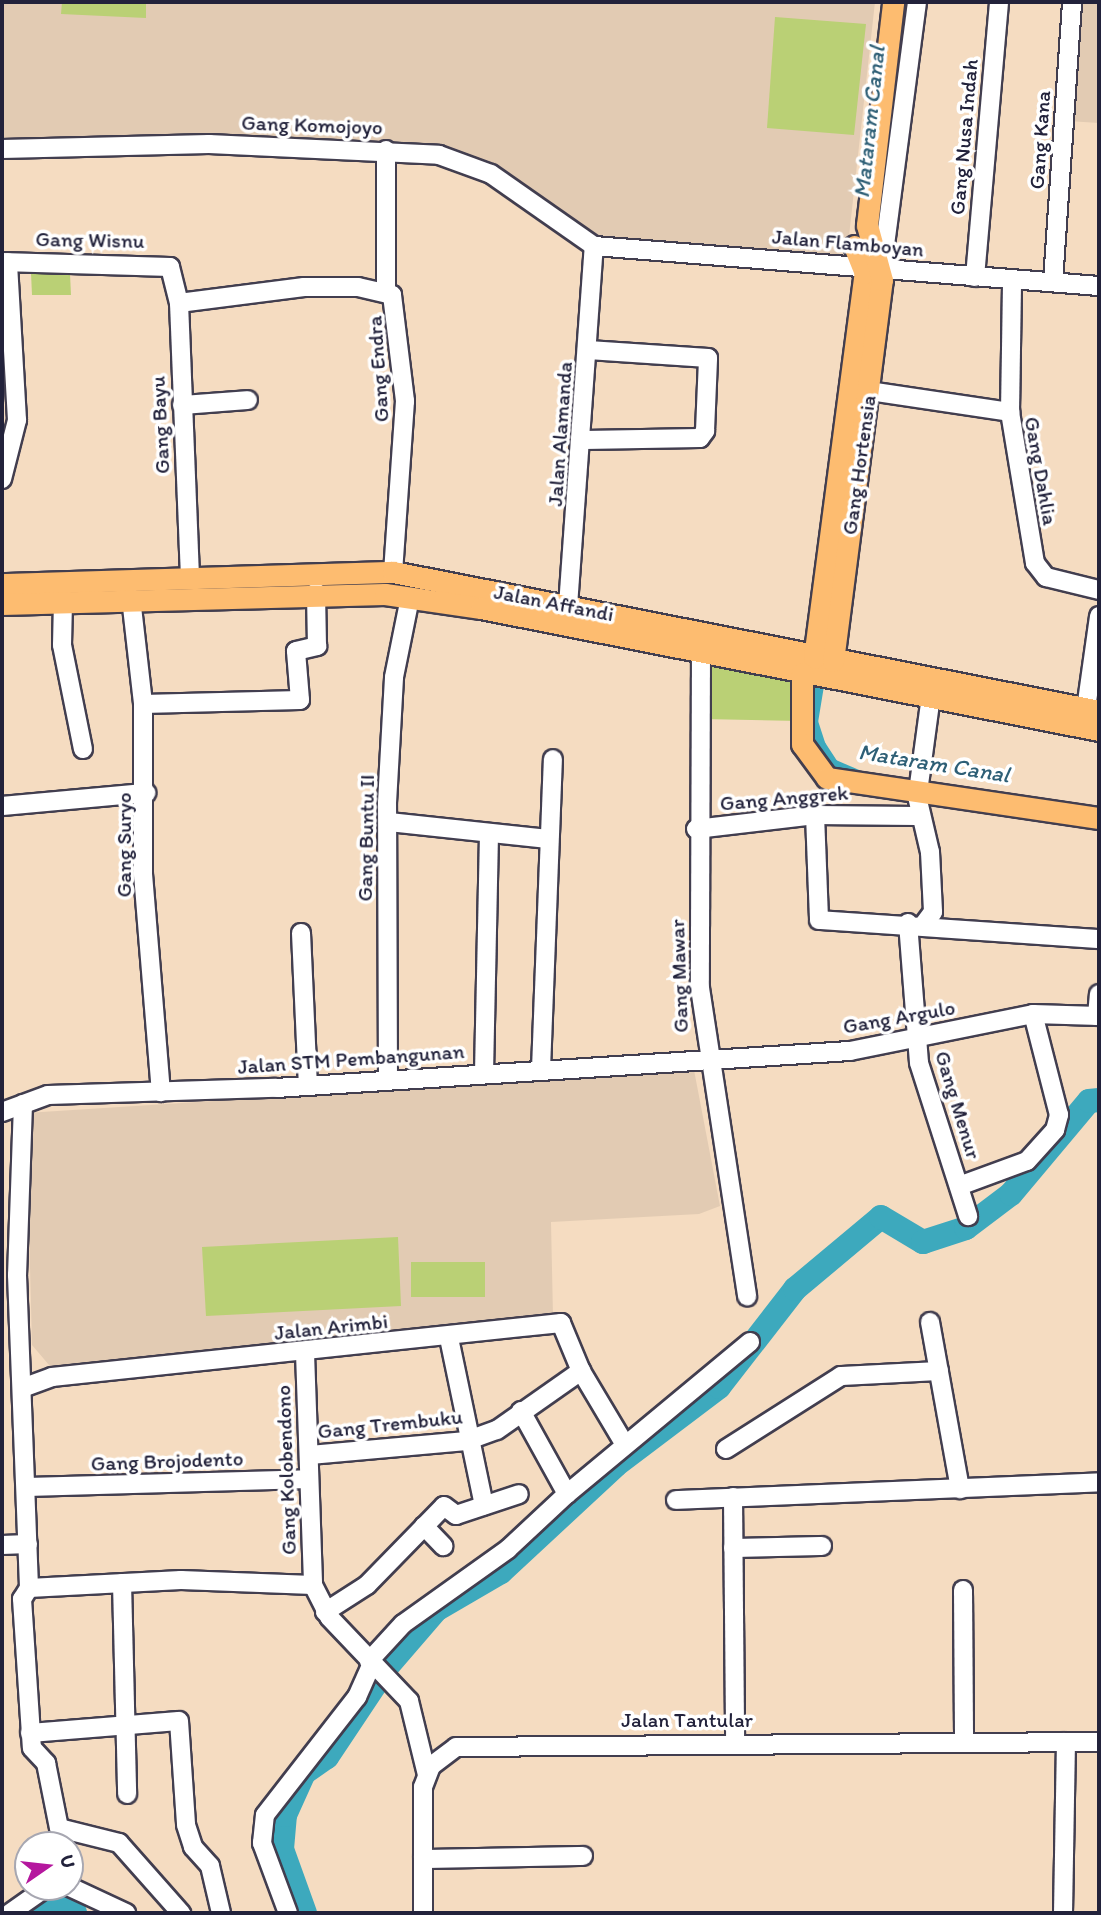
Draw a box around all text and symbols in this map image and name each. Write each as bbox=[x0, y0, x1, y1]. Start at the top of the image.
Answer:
water label: Mataram Canal bbox=[847, 45, 891, 199]
street label: Gang Nusa Indah bbox=[945, 58, 983, 216]
street label: Gang Kana bbox=[1024, 90, 1056, 190]
street label: Gang Komojoyo bbox=[241, 110, 383, 140]
street label: Jalan Flamboyan bbox=[772, 224, 924, 262]
street label: Gang Wisnu bbox=[36, 226, 144, 254]
street label: Gang Endra bbox=[362, 315, 394, 423]
street label: Jalan Alamanda bbox=[542, 361, 578, 507]
street label: Gang Bayu bbox=[145, 375, 175, 475]
street label: Gang Hortensia bbox=[837, 393, 881, 537]
street label: Gang Dahlia bbox=[1019, 414, 1063, 528]
street label: Jalan Affandi bbox=[492, 579, 616, 627]
water label: Mataram Canal bbox=[856, 737, 1012, 789]
street label: Gang Buntu II bbox=[352, 774, 380, 902]
street label: Gang Anggrek bbox=[719, 780, 849, 816]
street label: Gang Suryo bbox=[111, 793, 137, 897]
street label: Gang Mawar bbox=[664, 919, 694, 1033]
street label: Gang Argulo bbox=[841, 995, 957, 1039]
street label: Jalan STM Pembangunan bbox=[237, 1039, 465, 1079]
street label: Gang Menur bbox=[930, 1048, 986, 1162]
street label: Jalan Arimbi bbox=[273, 1309, 389, 1345]
street label: Gang Kolobendono bbox=[270, 1384, 302, 1556]
street label: Gang Trembuku bbox=[317, 1404, 463, 1444]
street label: Gang Brojodento bbox=[90, 1446, 244, 1476]
street label: Jalan Tantular bbox=[622, 1707, 752, 1733]
north arrow bbox=[14, 1831, 84, 1901]
text: U bbox=[55, 1852, 81, 1870]

